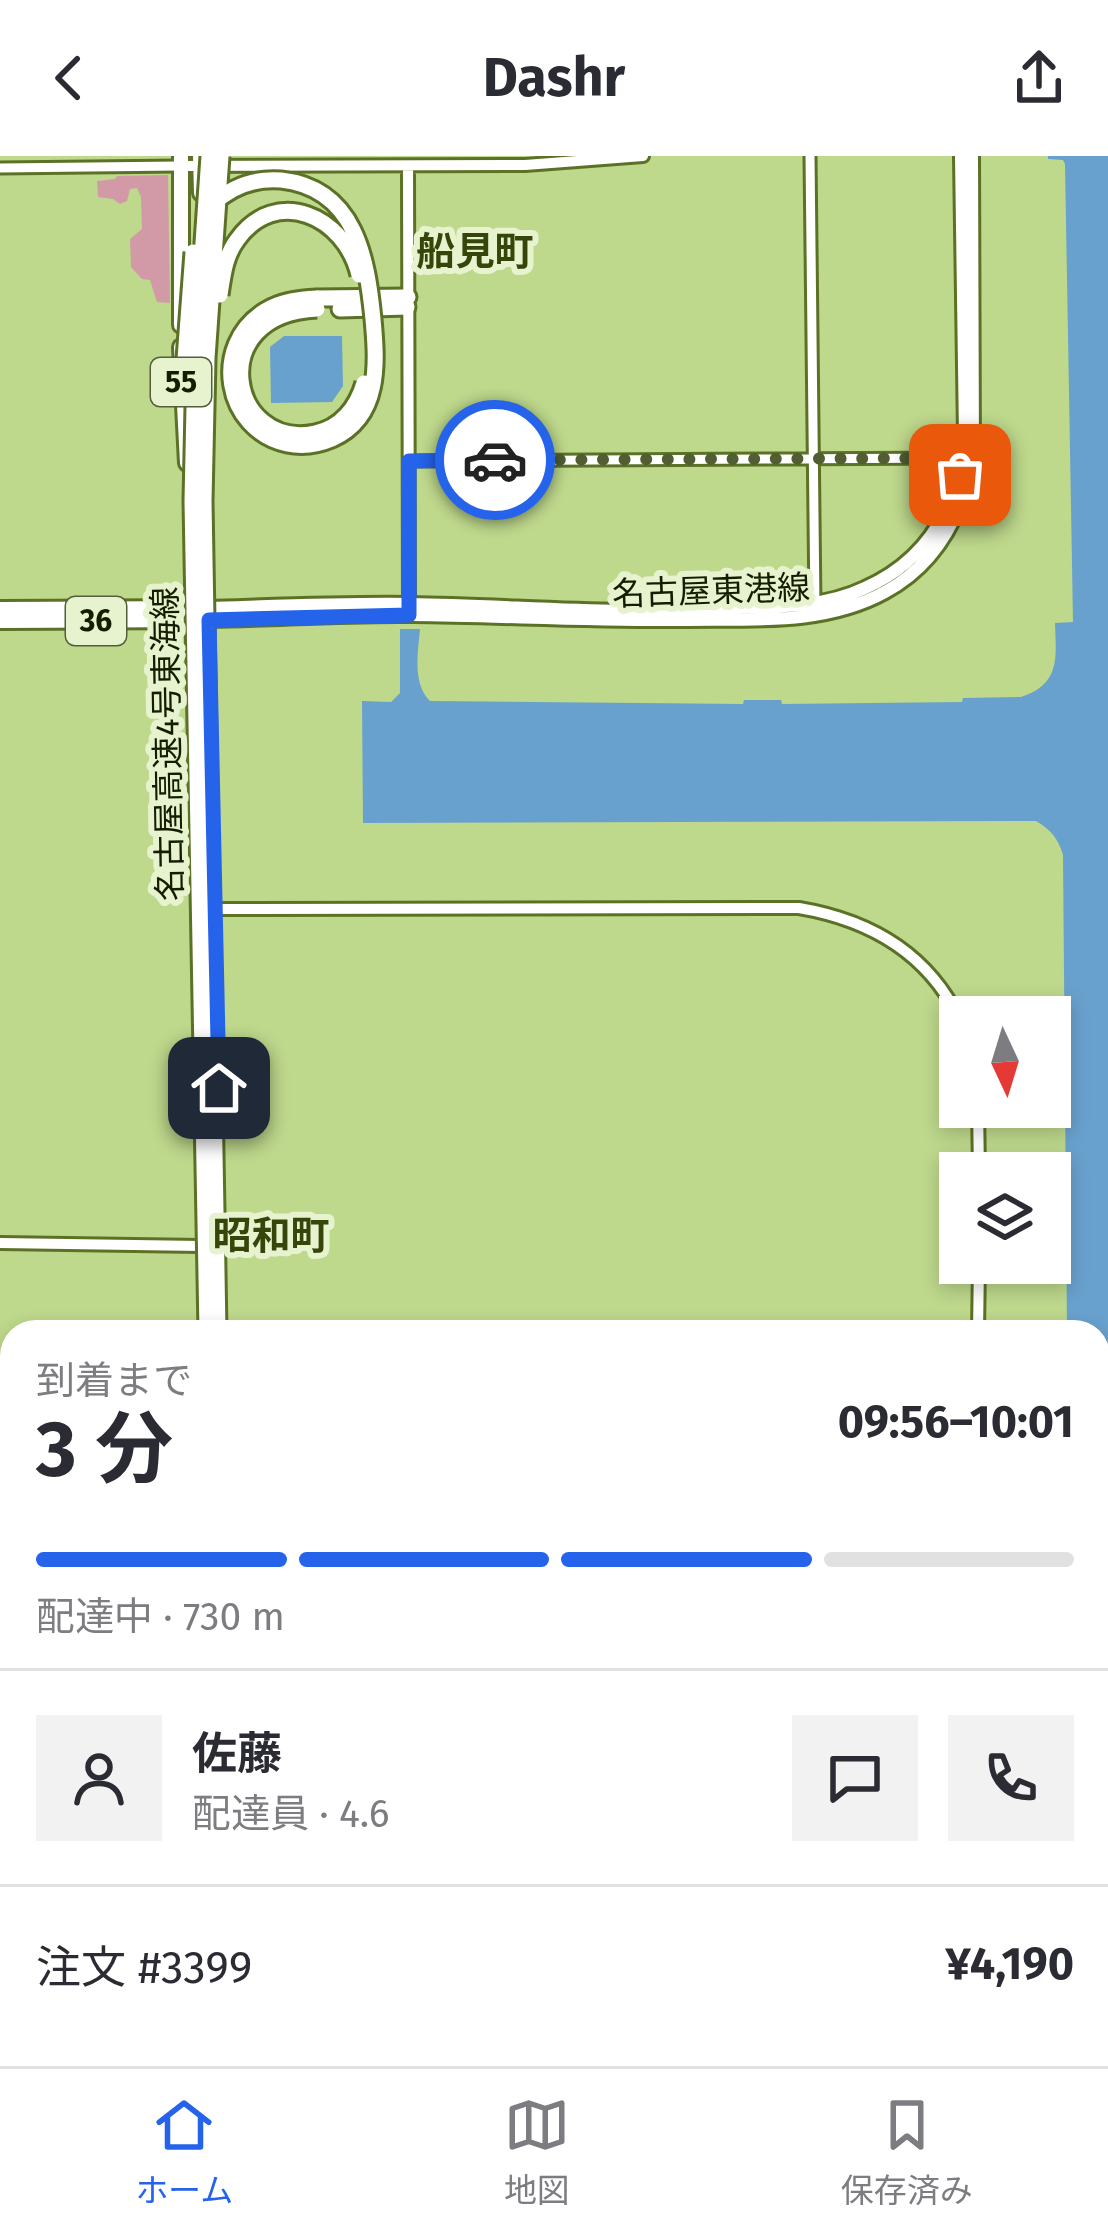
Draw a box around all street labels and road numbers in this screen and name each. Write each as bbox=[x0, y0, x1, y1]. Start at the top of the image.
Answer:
road number: 55 bbox=[151, 358, 211, 406]
street label: 名古屋東港線 bbox=[611, 568, 811, 614]
street label: 名古屋高速4号東海線 bbox=[145, 586, 191, 902]
road number: 36 bbox=[66, 597, 126, 645]

